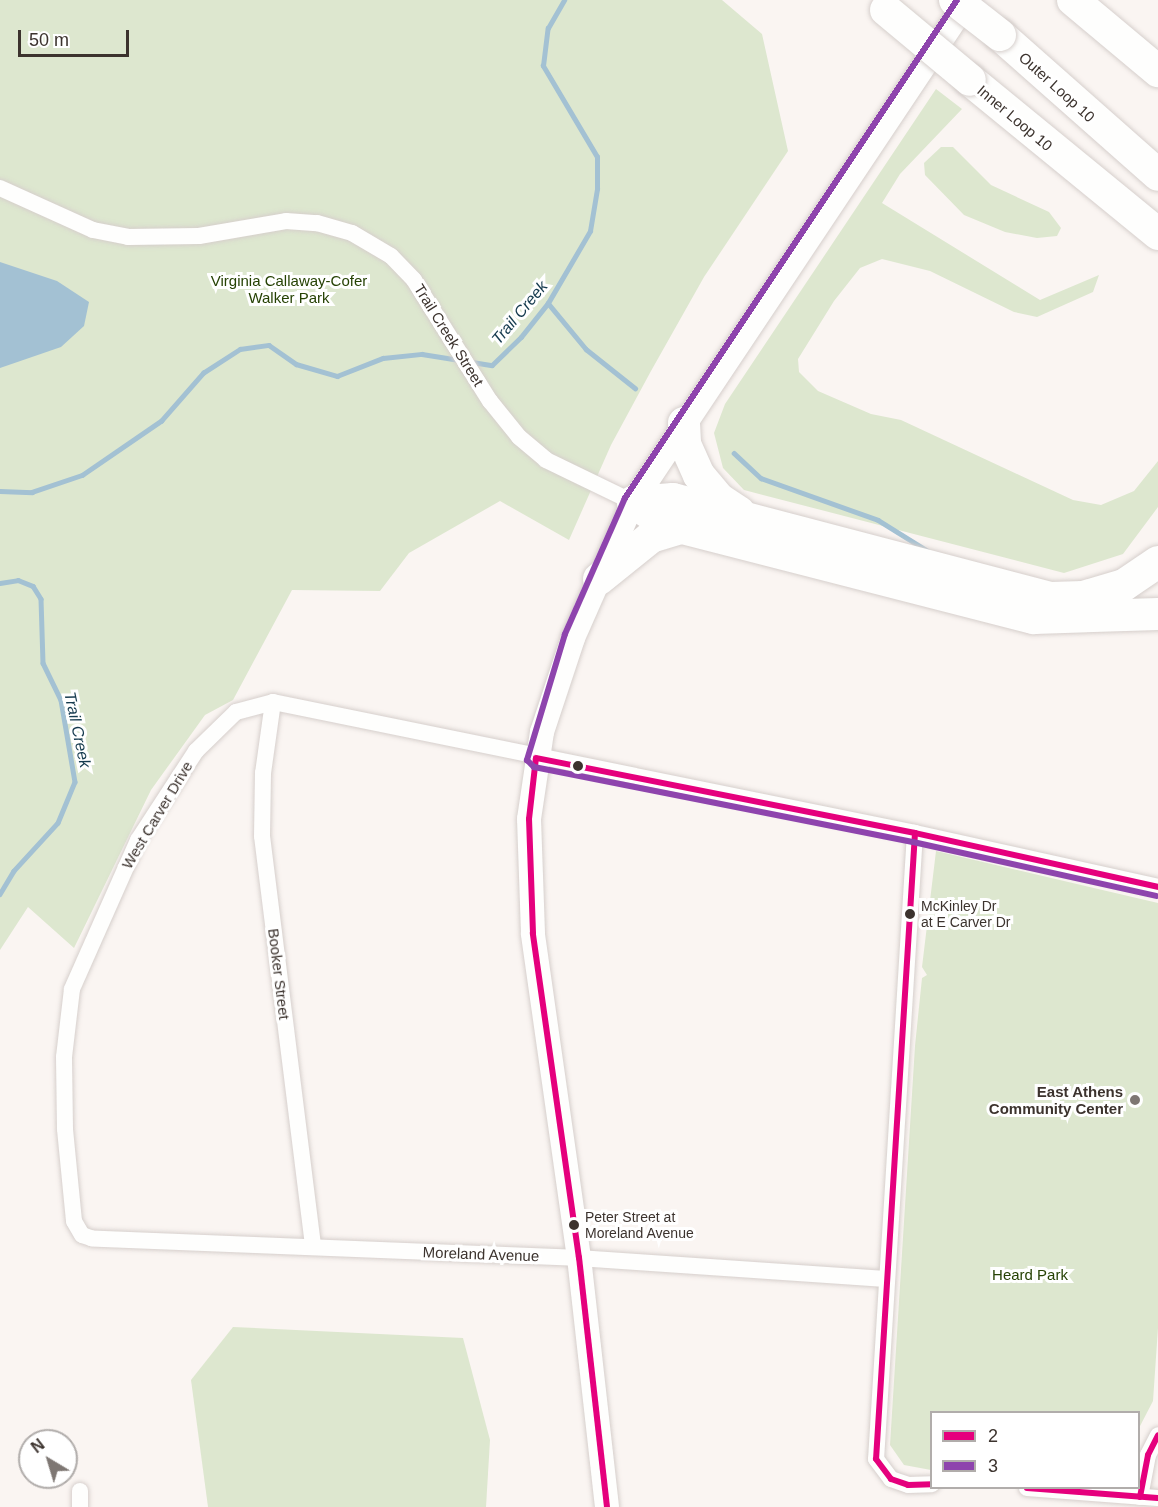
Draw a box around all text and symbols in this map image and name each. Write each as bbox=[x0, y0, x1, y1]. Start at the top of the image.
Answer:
scale bar bbox=[21, 18, 132, 56]
text: 50 m bbox=[29, 30, 69, 50]
street label: Outer Loop 10 bbox=[1015, 48, 1099, 126]
street label: Inner Loop 10 bbox=[974, 81, 1056, 155]
park label: Virginia Callaway-Cofer Walker Park bbox=[211, 271, 367, 306]
water label: Trail Creek bbox=[488, 277, 552, 349]
street label: Trail Creek Street bbox=[410, 281, 488, 389]
water label: Trail Creek bbox=[60, 690, 94, 770]
street label: West Carver Drive bbox=[118, 758, 196, 872]
unlabelled marker bbox=[572, 760, 584, 772]
place label: McKinley Dr at E Carver Dr bbox=[921, 898, 1010, 930]
marker: McKinley Dr at E Carver Dr bbox=[904, 908, 916, 920]
street label: Booker Street bbox=[264, 927, 294, 1021]
place label: East Athens Community Center bbox=[989, 1082, 1123, 1117]
marker: East Athens Community Center bbox=[1128, 1093, 1142, 1107]
place label: Peter Street at Moreland Avenue bbox=[585, 1209, 694, 1242]
marker: Peter Street at Moreland Avenue bbox=[568, 1219, 580, 1231]
street label: Moreland Avenue bbox=[422, 1243, 540, 1265]
park label: Heard Park bbox=[992, 1266, 1068, 1284]
legend bbox=[930, 1411, 1140, 1489]
text: 2 bbox=[988, 1426, 998, 1446]
north arrow bbox=[18, 1429, 78, 1489]
text: N bbox=[28, 1436, 48, 1456]
text: 3 bbox=[988, 1456, 998, 1476]

